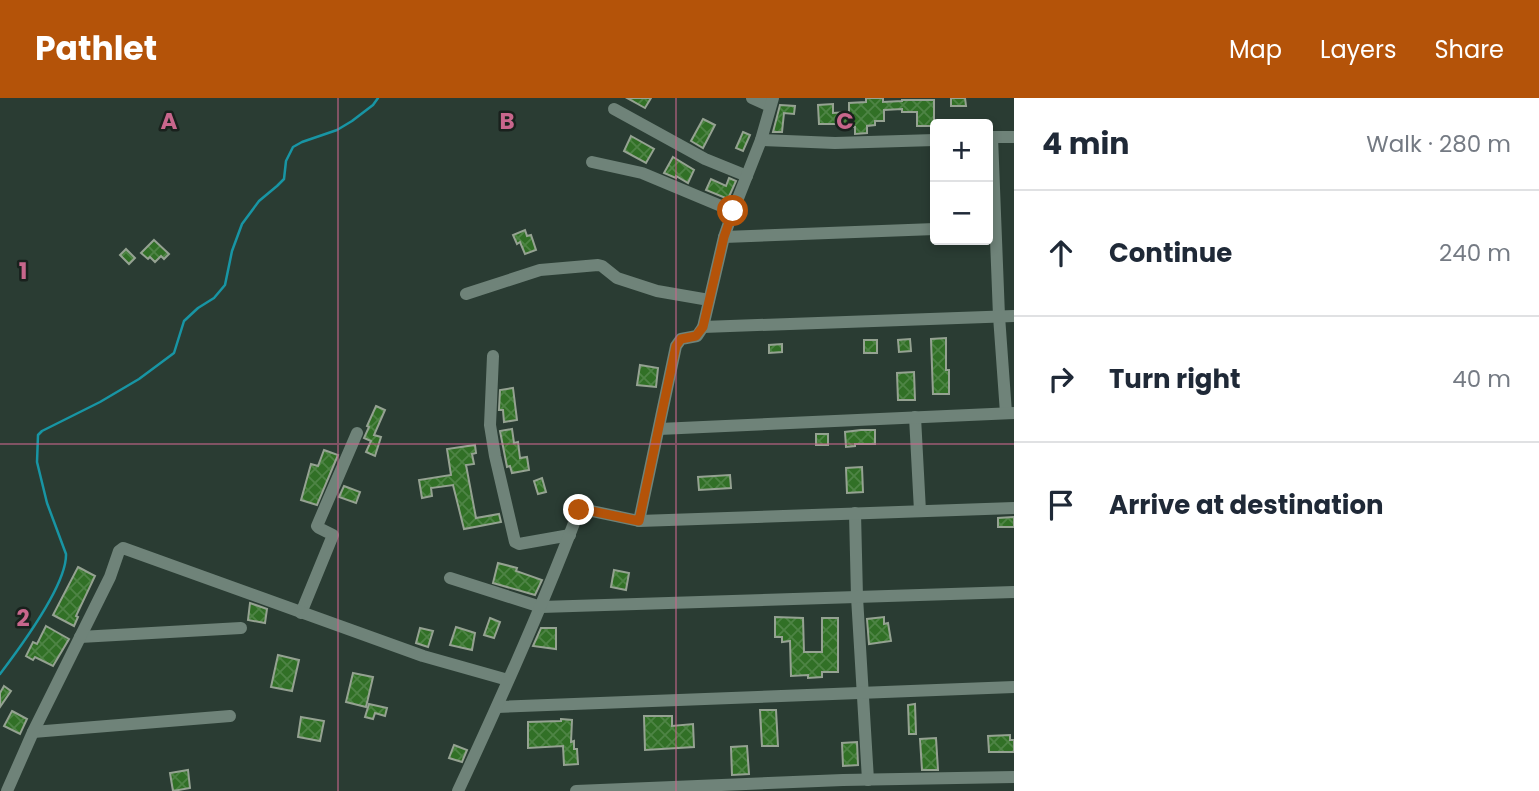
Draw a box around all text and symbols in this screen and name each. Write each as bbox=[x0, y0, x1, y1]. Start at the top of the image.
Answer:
text: Pathlet bbox=[35, 25, 157, 72]
text: Map bbox=[1229, 33, 1282, 66]
text: Layers bbox=[1320, 33, 1396, 66]
text: Share bbox=[1434, 33, 1504, 66]
text: A bbox=[161, 105, 178, 137]
text: B bbox=[499, 105, 515, 137]
text: C bbox=[836, 105, 854, 137]
map controls bbox=[930, 119, 993, 245]
button: + bbox=[930, 119, 993, 182]
text: 4 min bbox=[1042, 122, 1130, 165]
text: Walk · 280 m bbox=[1366, 128, 1511, 160]
button: − bbox=[930, 182, 993, 245]
route start bbox=[717, 195, 748, 226]
icon: ahead bbox=[1042, 234, 1080, 272]
text: Continue bbox=[1109, 235, 1232, 271]
text: 240 m bbox=[1439, 237, 1511, 269]
text: 1 bbox=[19, 255, 27, 287]
icon: right bbox=[1042, 360, 1080, 398]
text: Turn right bbox=[1109, 361, 1241, 397]
text: 40 m bbox=[1452, 363, 1511, 395]
icon: arrive bbox=[1042, 486, 1080, 524]
text: Arrive at destination bbox=[1109, 487, 1384, 523]
route end bbox=[563, 494, 594, 525]
text: 2 bbox=[16, 602, 30, 634]

